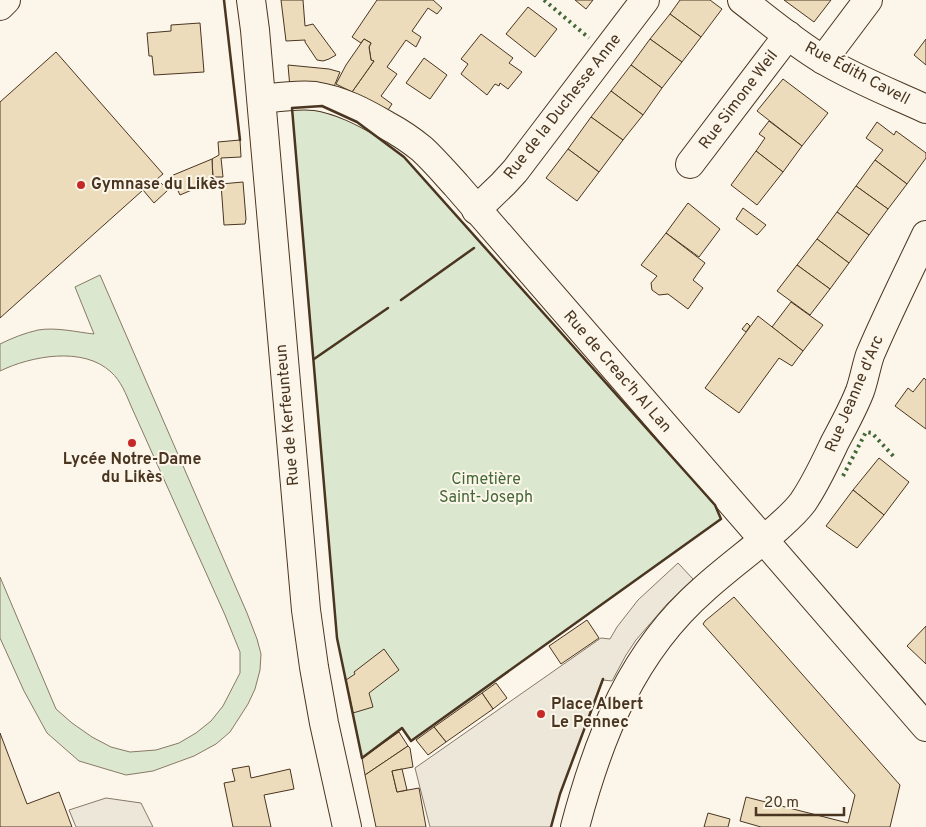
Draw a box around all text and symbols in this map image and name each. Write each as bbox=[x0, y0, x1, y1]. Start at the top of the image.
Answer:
street label: Rue de la Duchesse Anne bbox=[500, 30, 626, 184]
street label: Rue Édith Cavell bbox=[801, 36, 914, 110]
street label: Rue Simone Weil bbox=[695, 46, 783, 154]
place label: Gymnase du Likès bbox=[91, 175, 226, 195]
marker: Gymnase du Likès bbox=[75, 179, 87, 191]
street label: Rue de Creac'h Al Lan bbox=[558, 307, 676, 437]
street label: Rue Jeanne d'Arc bbox=[821, 332, 889, 456]
street label: Rue de Kerfeunteun bbox=[272, 343, 304, 487]
marker: Lycée Notre-Dame du Likès bbox=[126, 437, 138, 449]
place label: Lycée Notre-Dame du Likès bbox=[63, 450, 201, 488]
park label: Cimetière Saint-Joseph bbox=[439, 470, 533, 508]
place label: Place Albert Le Pennec bbox=[551, 695, 643, 733]
marker: Place Albert Le Pennec bbox=[535, 708, 547, 720]
scale bar bbox=[756, 784, 844, 816]
text: 20 m bbox=[764, 794, 799, 813]

